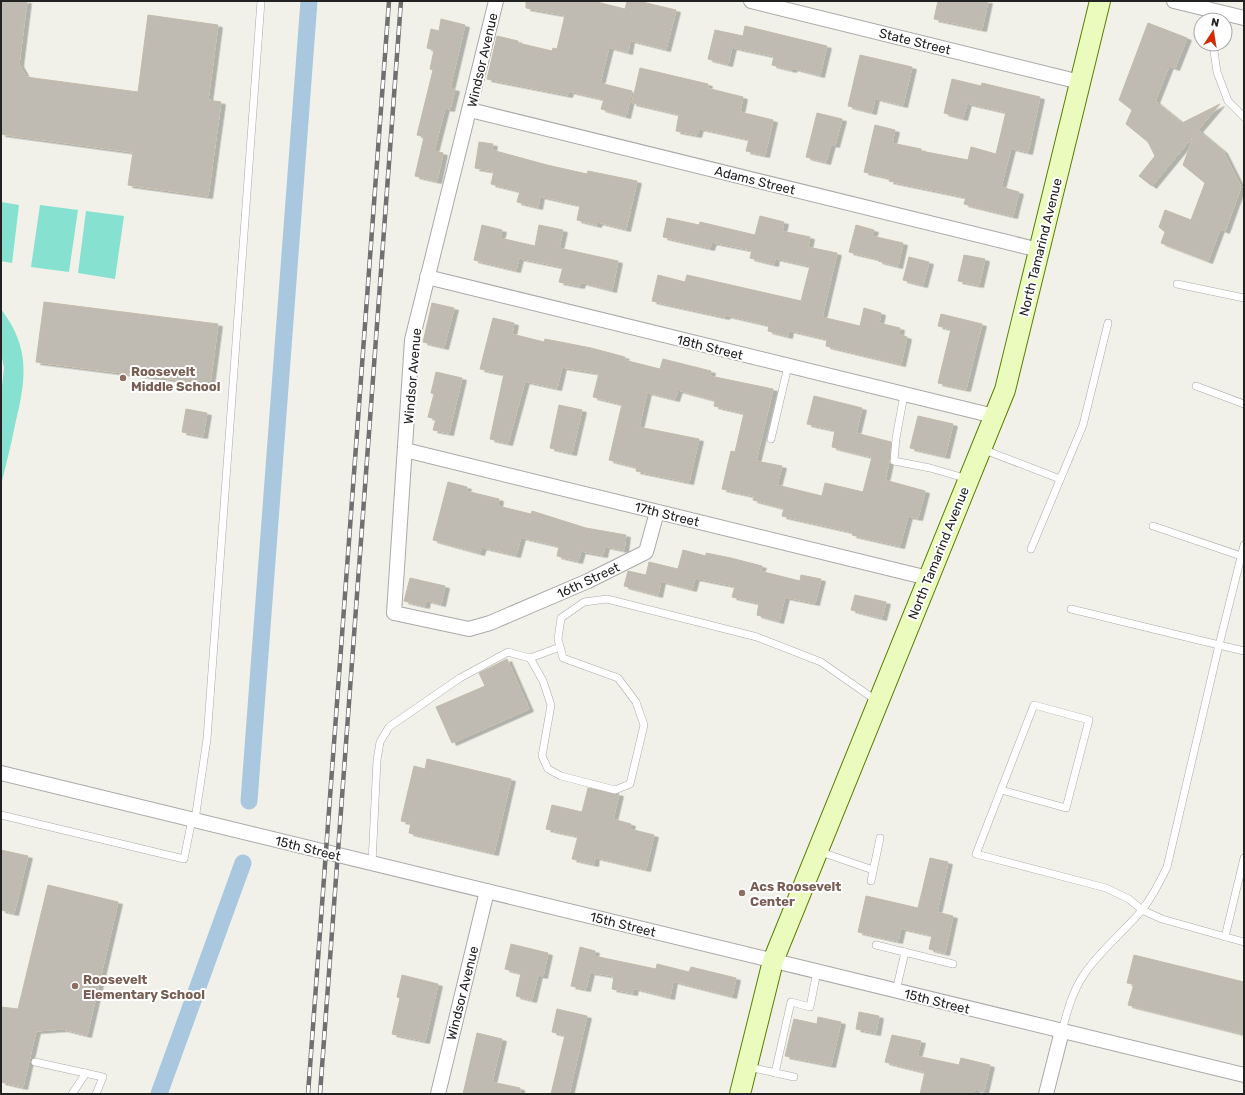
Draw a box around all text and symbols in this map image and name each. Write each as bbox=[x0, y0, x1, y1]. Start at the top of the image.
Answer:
street label: Windsor Avenue bbox=[464, 12, 501, 109]
north arrow bbox=[1193, 12, 1233, 52]
text: N bbox=[1210, 16, 1220, 30]
street label: State Street bbox=[877, 25, 952, 58]
street label: Adams Street bbox=[713, 163, 797, 198]
street label: North Tamarind Avenue bbox=[1016, 177, 1065, 318]
street label: Windsor Avenue bbox=[401, 327, 424, 425]
street label: 18th Street bbox=[675, 332, 744, 363]
place label: Roosevelt Middle School bbox=[131, 364, 220, 394]
marker: Roosevelt Middle School bbox=[118, 373, 128, 383]
street label: North Tamarind Avenue bbox=[905, 485, 972, 622]
street label: 17th Street bbox=[633, 499, 701, 530]
street label: 16th Street bbox=[555, 559, 622, 601]
street label: 15th Street bbox=[274, 833, 342, 864]
place label: Acs Roosevelt Center bbox=[750, 879, 841, 909]
marker: Acs Roosevelt Center bbox=[737, 888, 747, 898]
street label: 15th Street bbox=[589, 909, 657, 940]
street label: Windsor Avenue bbox=[444, 945, 481, 1042]
place label: Roosevelt Elementary School bbox=[83, 972, 205, 1002]
marker: Roosevelt Elementary School bbox=[70, 981, 80, 991]
street label: 15th Street bbox=[903, 986, 971, 1017]

